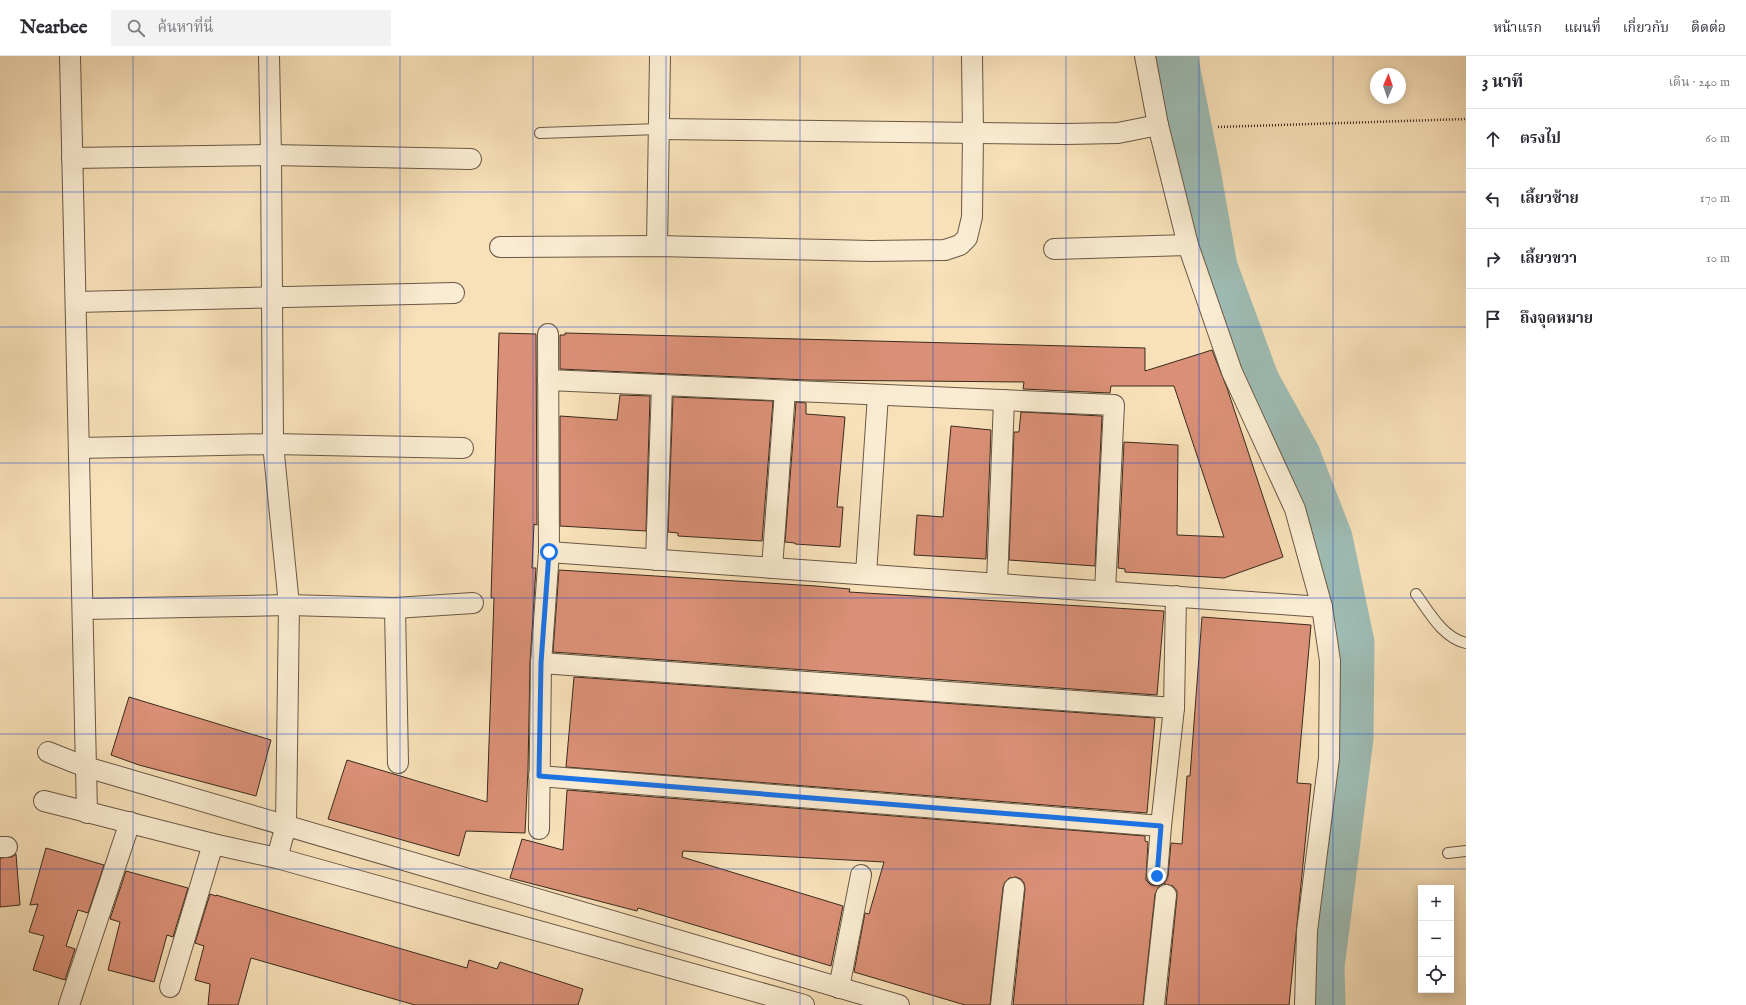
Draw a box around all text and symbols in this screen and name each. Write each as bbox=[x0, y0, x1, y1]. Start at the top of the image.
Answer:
search box bbox=[111, 10, 391, 46]
text: Nearbee bbox=[20, 16, 87, 40]
icon: search bbox=[125, 17, 147, 39]
text: ค้นหาที่นี่ bbox=[157, 18, 213, 37]
text: หน้าแรก bbox=[1493, 19, 1542, 37]
text: แผนที่ bbox=[1564, 19, 1601, 37]
text: เกี่ยวกับ bbox=[1623, 19, 1669, 37]
text: ติดต่อ bbox=[1691, 19, 1726, 37]
north arrow bbox=[1370, 68, 1406, 104]
text: 3 นาที bbox=[1482, 72, 1523, 93]
text: เดิน · 240 m bbox=[1668, 74, 1730, 91]
icon: ahead bbox=[1482, 128, 1504, 150]
text: ตรงไป bbox=[1520, 129, 1561, 148]
text: 60 m bbox=[1705, 130, 1730, 147]
icon: left bbox=[1482, 188, 1504, 210]
text: เลี้ยวซ้าย bbox=[1520, 189, 1579, 208]
text: 170 m bbox=[1700, 190, 1730, 207]
icon: right bbox=[1482, 248, 1504, 270]
text: เลี้ยวขวา bbox=[1520, 249, 1577, 268]
text: 10 m bbox=[1706, 250, 1730, 267]
icon: arrive bbox=[1482, 308, 1504, 330]
text: ถึงจุดหมาย bbox=[1520, 309, 1593, 328]
route start bbox=[540, 543, 558, 561]
route end bbox=[1148, 867, 1166, 885]
map controls bbox=[1418, 885, 1454, 993]
button: + bbox=[1418, 885, 1454, 921]
button: − bbox=[1418, 921, 1454, 957]
button: locate bbox=[1418, 957, 1454, 993]

